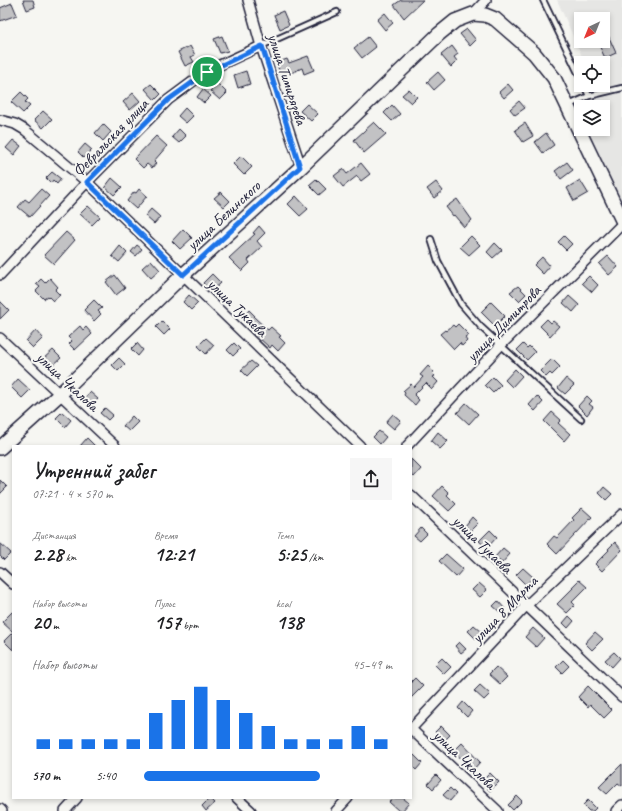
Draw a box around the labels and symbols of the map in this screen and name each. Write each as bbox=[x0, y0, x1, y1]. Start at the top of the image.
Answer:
north arrow bbox=[574, 12, 610, 48]
street label: улица Тимирязева bbox=[263, 30, 312, 129]
pin bbox=[190, 55, 224, 89]
street label: Февральская улица bbox=[68, 94, 154, 181]
street label: улица Белинского bbox=[182, 176, 266, 256]
street label: улица Тукаева bbox=[202, 274, 272, 342]
street label: улица Димитрова bbox=[461, 280, 546, 367]
street label: улица Чкалова bbox=[31, 347, 104, 417]
street label: улица Тукаева bbox=[447, 511, 517, 579]
street label: улица 8 Марта bbox=[467, 571, 543, 648]
street label: улица Чкалова bbox=[428, 725, 501, 795]

